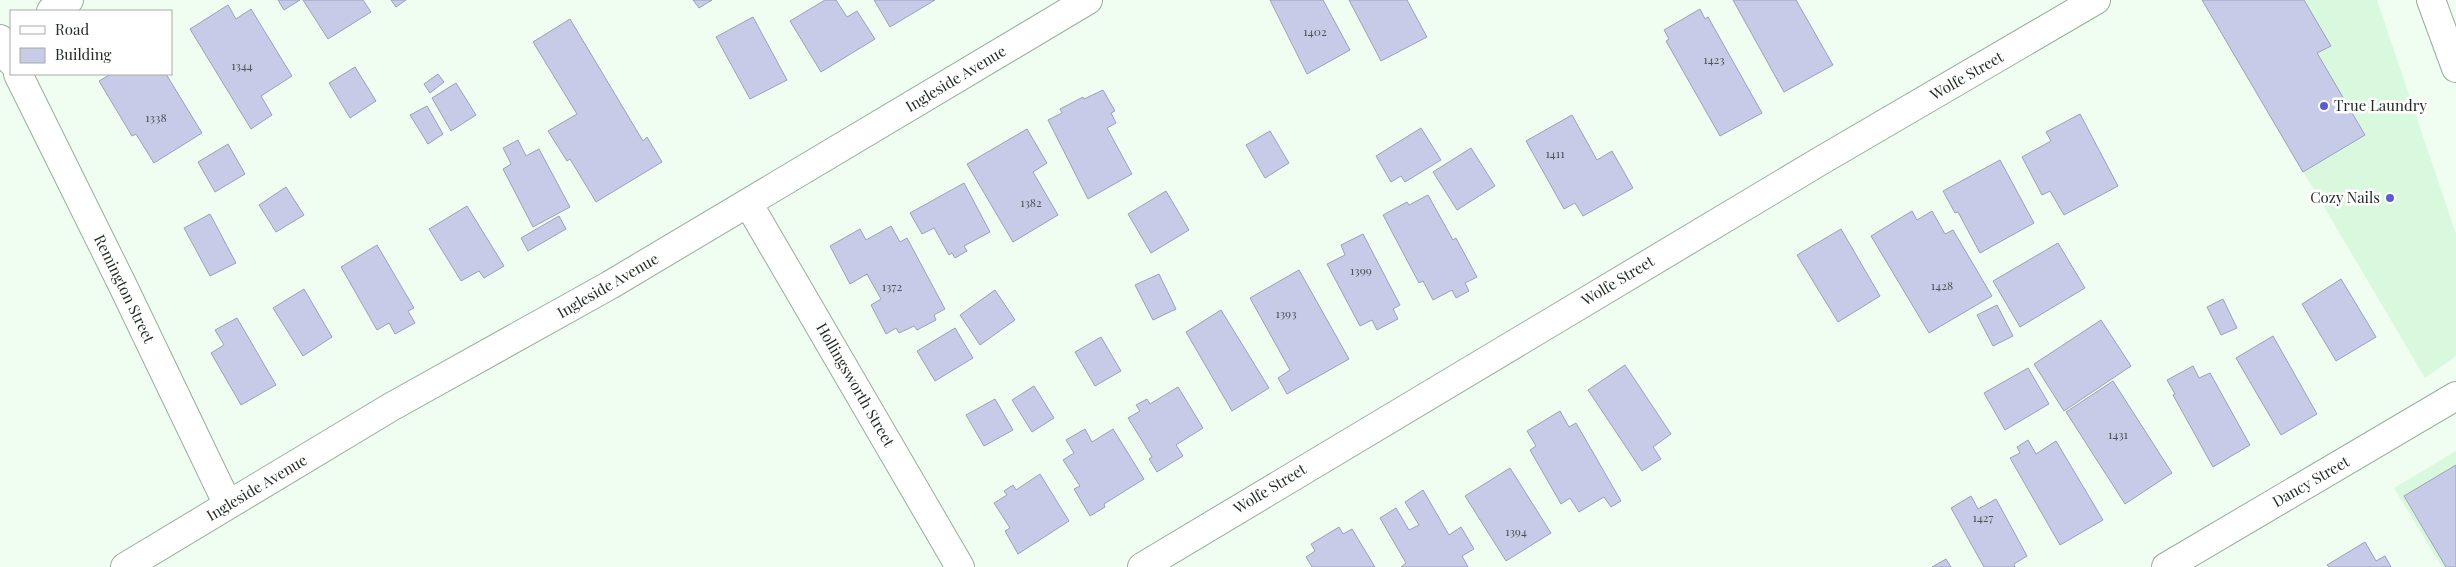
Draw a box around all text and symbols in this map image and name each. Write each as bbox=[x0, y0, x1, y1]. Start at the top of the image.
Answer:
legend bbox=[10, 10, 172, 75]
text: Road bbox=[55, 19, 89, 39]
house number: 1402 bbox=[1303, 23, 1327, 39]
street label: Ingleside Avenue bbox=[902, 40, 1009, 116]
text: Building bbox=[55, 44, 112, 64]
street label: Wolfe Street bbox=[1925, 46, 2007, 105]
house number: 1423 bbox=[1703, 51, 1725, 67]
house number: 1344 bbox=[231, 57, 253, 73]
place label: True Laundry bbox=[2334, 95, 2427, 115]
marker: True Laundry bbox=[2318, 100, 2330, 112]
house number: 1338 bbox=[145, 109, 167, 125]
house number: 1411 bbox=[1545, 145, 1565, 161]
place label: Cozy Nails bbox=[2310, 187, 2380, 207]
marker: Cozy Nails bbox=[2384, 192, 2396, 204]
house number: 1382 bbox=[1020, 194, 1042, 210]
street label: Remington Street bbox=[90, 231, 160, 347]
street label: Ingleside Avenue bbox=[553, 248, 662, 322]
street label: Wolfe Street bbox=[1577, 250, 1658, 310]
house number: 1399 bbox=[1350, 262, 1372, 278]
house number: 1428 bbox=[1931, 277, 1953, 293]
house number: 1372 bbox=[882, 278, 902, 294]
house number: 1393 bbox=[1275, 305, 1297, 321]
street label: Hollingsworth Street bbox=[812, 319, 900, 451]
house number: 1431 bbox=[2108, 426, 2129, 442]
street label: Ingleside Avenue bbox=[203, 449, 310, 525]
street label: Dancy Street bbox=[2268, 451, 2353, 511]
street label: Wolfe Street bbox=[1229, 458, 1310, 518]
house number: 1427 bbox=[1973, 509, 1994, 525]
house number: 1394 bbox=[1505, 523, 1527, 539]

